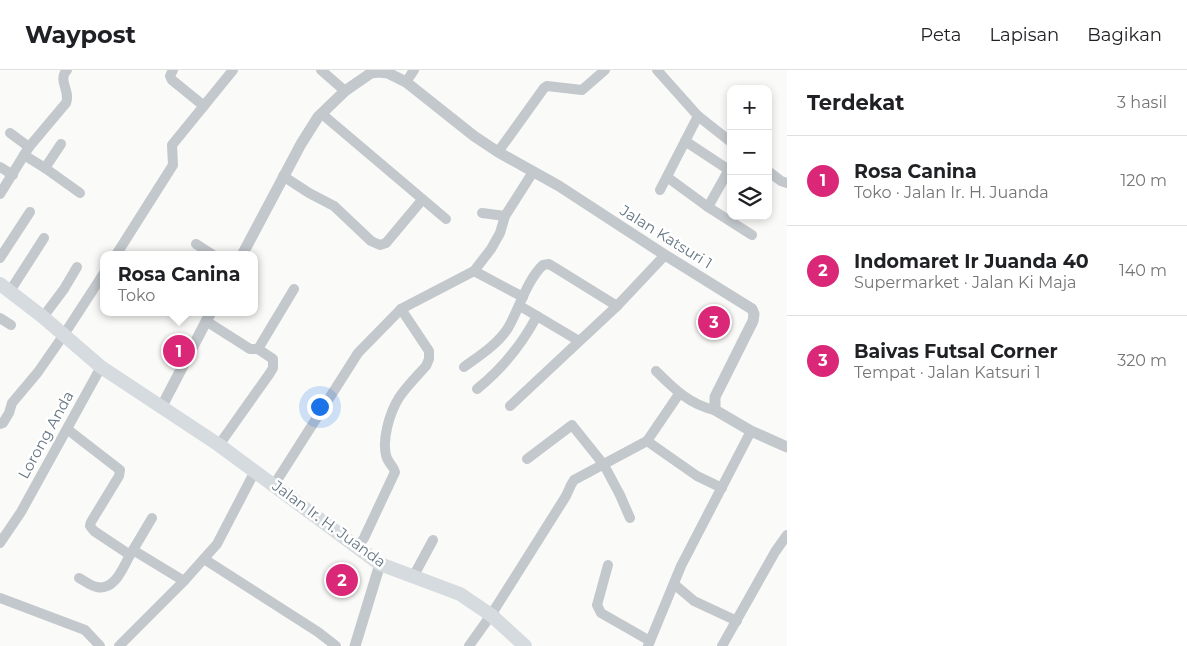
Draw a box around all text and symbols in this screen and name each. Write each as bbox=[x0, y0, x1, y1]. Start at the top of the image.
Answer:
text: Waypost bbox=[25, 20, 136, 49]
text: Peta bbox=[920, 24, 961, 46]
text: Lapisan bbox=[989, 24, 1059, 46]
text: Bagikan bbox=[1087, 24, 1162, 46]
map controls bbox=[727, 85, 772, 220]
button: + bbox=[727, 85, 772, 130]
text: Terdekat bbox=[807, 90, 904, 115]
text: 3 hasil bbox=[1117, 93, 1167, 112]
button: − bbox=[727, 130, 772, 175]
text: Rosa Canina bbox=[854, 160, 977, 183]
text: 1 bbox=[820, 171, 826, 190]
text: 120 m bbox=[1120, 171, 1167, 190]
button: layers bbox=[727, 175, 772, 220]
text: Toko · Jalan Ir. H. Juanda bbox=[854, 183, 1049, 202]
street label: Jalan Katsuri 1 bbox=[616, 200, 716, 273]
text: Indomaret Ir Juanda 40 bbox=[854, 250, 1089, 273]
popup bbox=[100, 251, 258, 316]
text: 2 bbox=[818, 261, 828, 280]
text: 140 m bbox=[1119, 261, 1167, 280]
text: Rosa Canina bbox=[118, 263, 240, 286]
text: Supermarket · Jalan Ki Maja bbox=[854, 273, 1077, 292]
text: Toko bbox=[118, 286, 155, 305]
pin: 3 bbox=[698, 303, 730, 341]
pin: 1 bbox=[163, 332, 195, 370]
text: Baivas Futsal Corner bbox=[854, 340, 1058, 363]
text: 3 bbox=[818, 351, 828, 370]
text: 320 m bbox=[1117, 351, 1167, 370]
text: Tempat · Jalan Katsuri 1 bbox=[854, 363, 1041, 382]
street label: Lorong Anda bbox=[14, 387, 78, 482]
your location bbox=[307, 394, 333, 420]
street label: Jalan Ir. H. Juanda bbox=[268, 475, 390, 571]
pin: 2 bbox=[326, 561, 358, 599]

